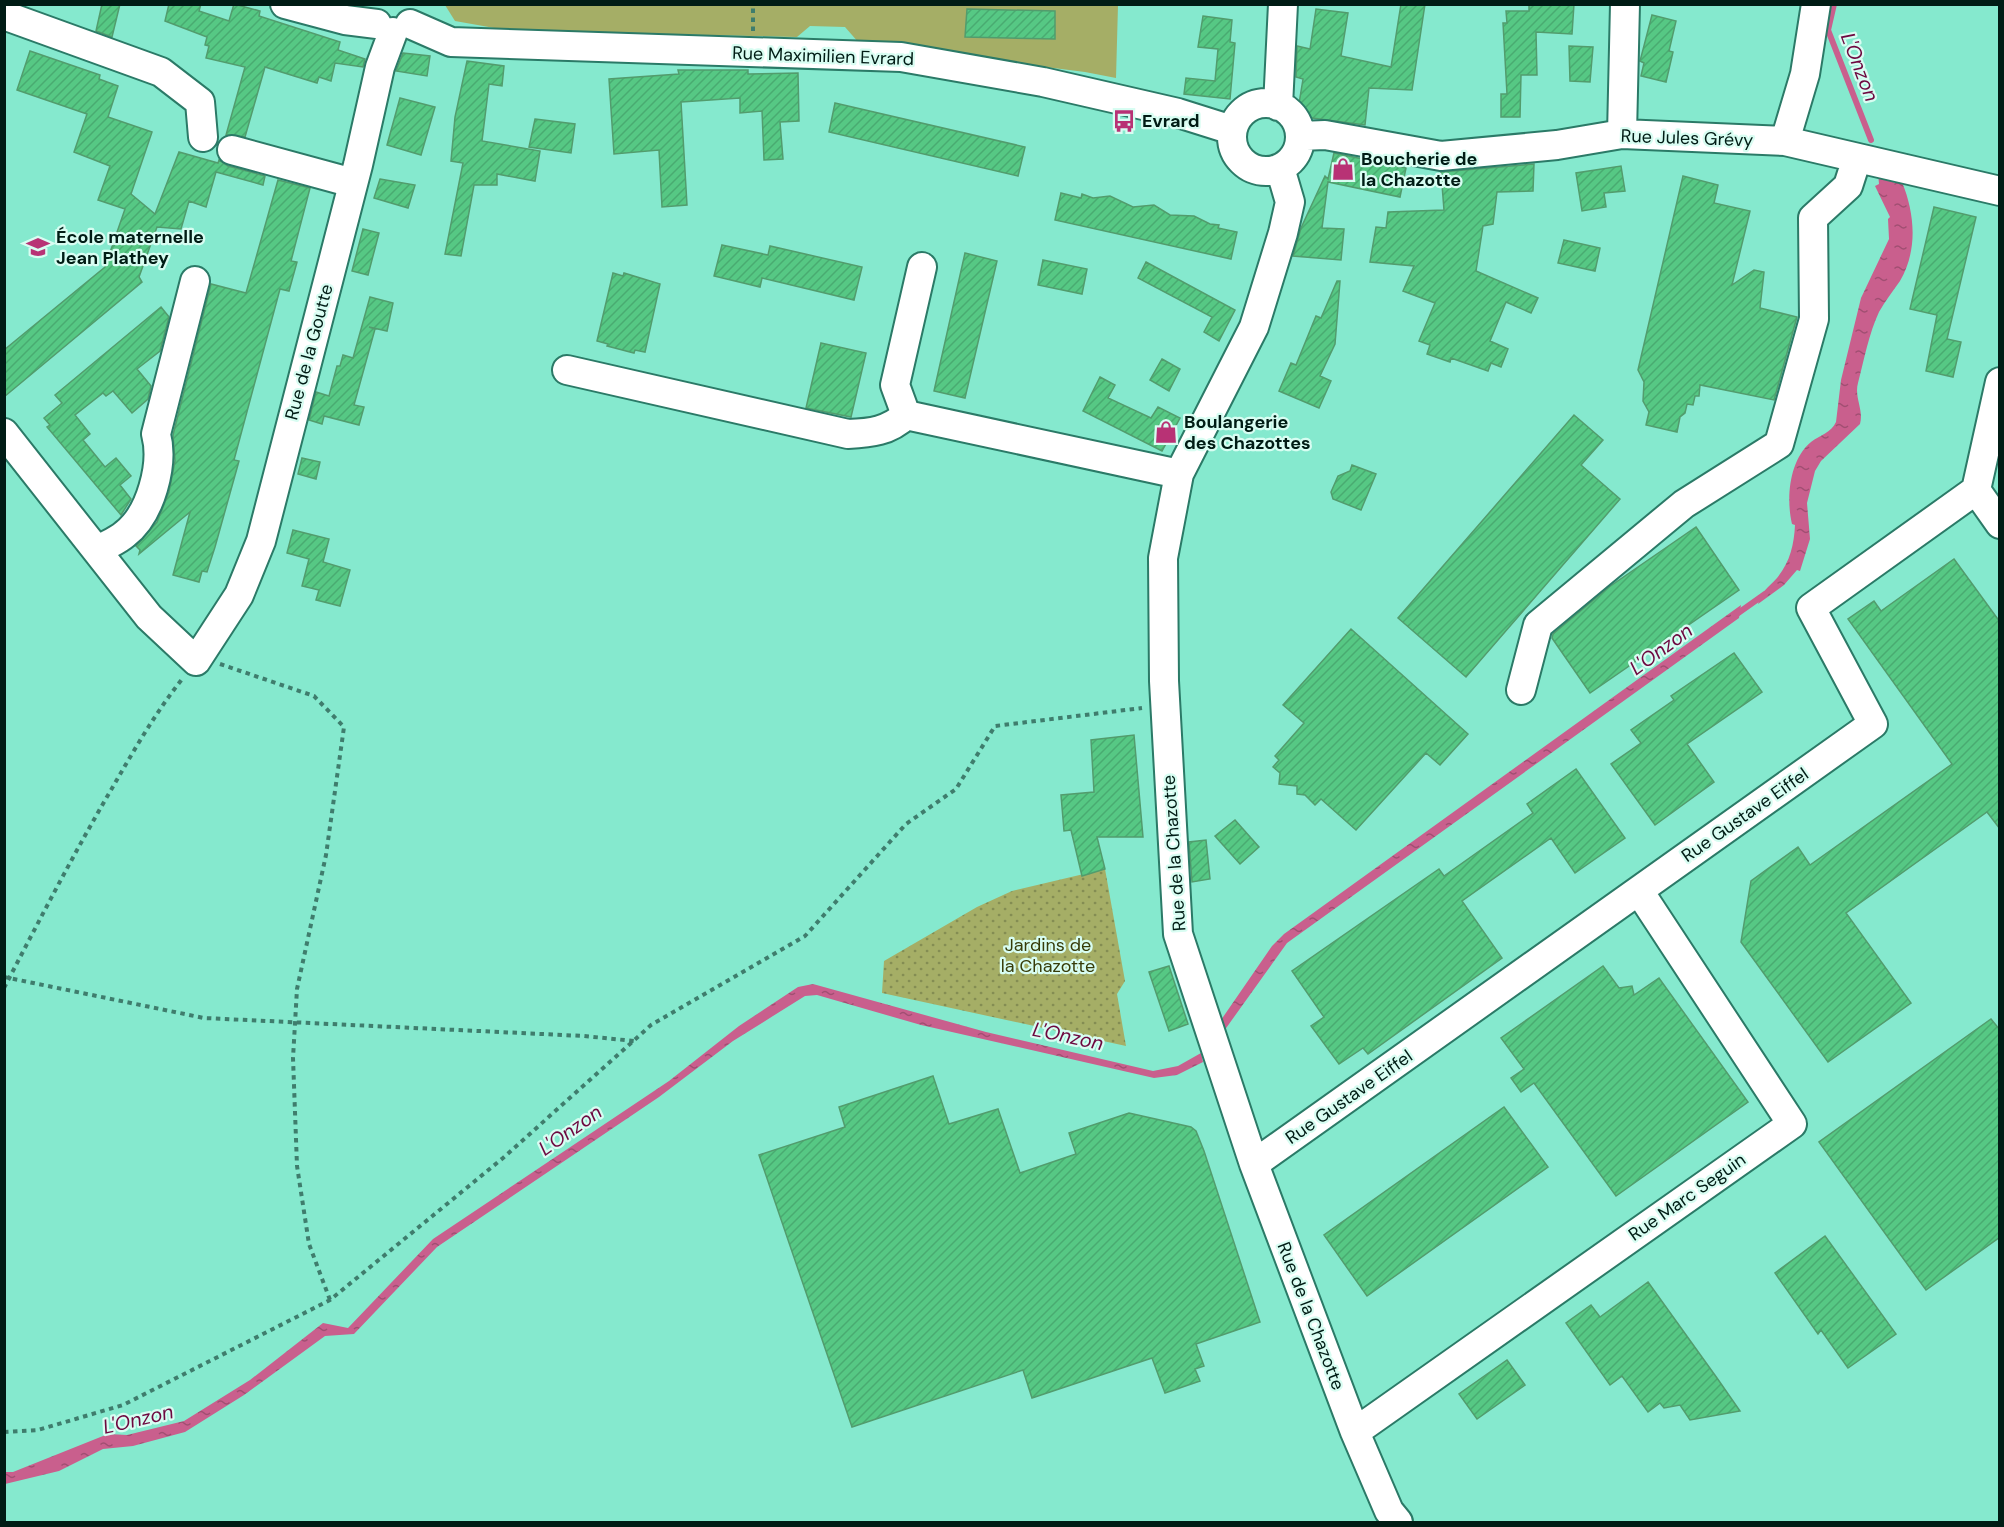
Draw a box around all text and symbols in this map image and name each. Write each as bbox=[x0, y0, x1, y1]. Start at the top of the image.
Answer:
water label: L'Onzon bbox=[1835, 29, 1885, 105]
street label: Rue Maximilien Evrard bbox=[732, 41, 914, 71]
bus stop icon: Evrard bbox=[1111, 108, 1137, 134]
place label: Evrard bbox=[1142, 109, 1200, 133]
street label: Rue Jules Grévy bbox=[1620, 124, 1754, 152]
place label: Boucherie de la Chazotte bbox=[1361, 147, 1478, 192]
shop icon: Boucherie de la Chazotte bbox=[1330, 156, 1356, 182]
place label: École maternelle Jean Plathey bbox=[56, 225, 204, 270]
school or university icon: École maternelle Jean Plathey bbox=[25, 234, 51, 260]
street label: Rue de la Goutte bbox=[279, 281, 339, 423]
place label: Boulangerie des Chazottes bbox=[1184, 410, 1311, 455]
shop icon: Boulangerie des Chazottes bbox=[1153, 419, 1179, 445]
water label: L'Onzon bbox=[1624, 617, 1698, 681]
street label: Rue Gustave Eiffel bbox=[1677, 762, 1813, 868]
street label: Rue de la Chazotte bbox=[1157, 774, 1191, 932]
park label: Jardins de la Chazotte bbox=[1001, 933, 1095, 978]
water label: L'Onzon bbox=[1030, 1016, 1106, 1056]
street label: Rue Gustave Eiffel bbox=[1281, 1044, 1417, 1150]
water label: L'Onzon bbox=[533, 1099, 607, 1161]
street label: Rue Marc Seguin bbox=[1624, 1148, 1750, 1246]
street label: Rue de la Chazotte bbox=[1272, 1239, 1350, 1393]
water label: L'Onzon bbox=[100, 1398, 176, 1440]

